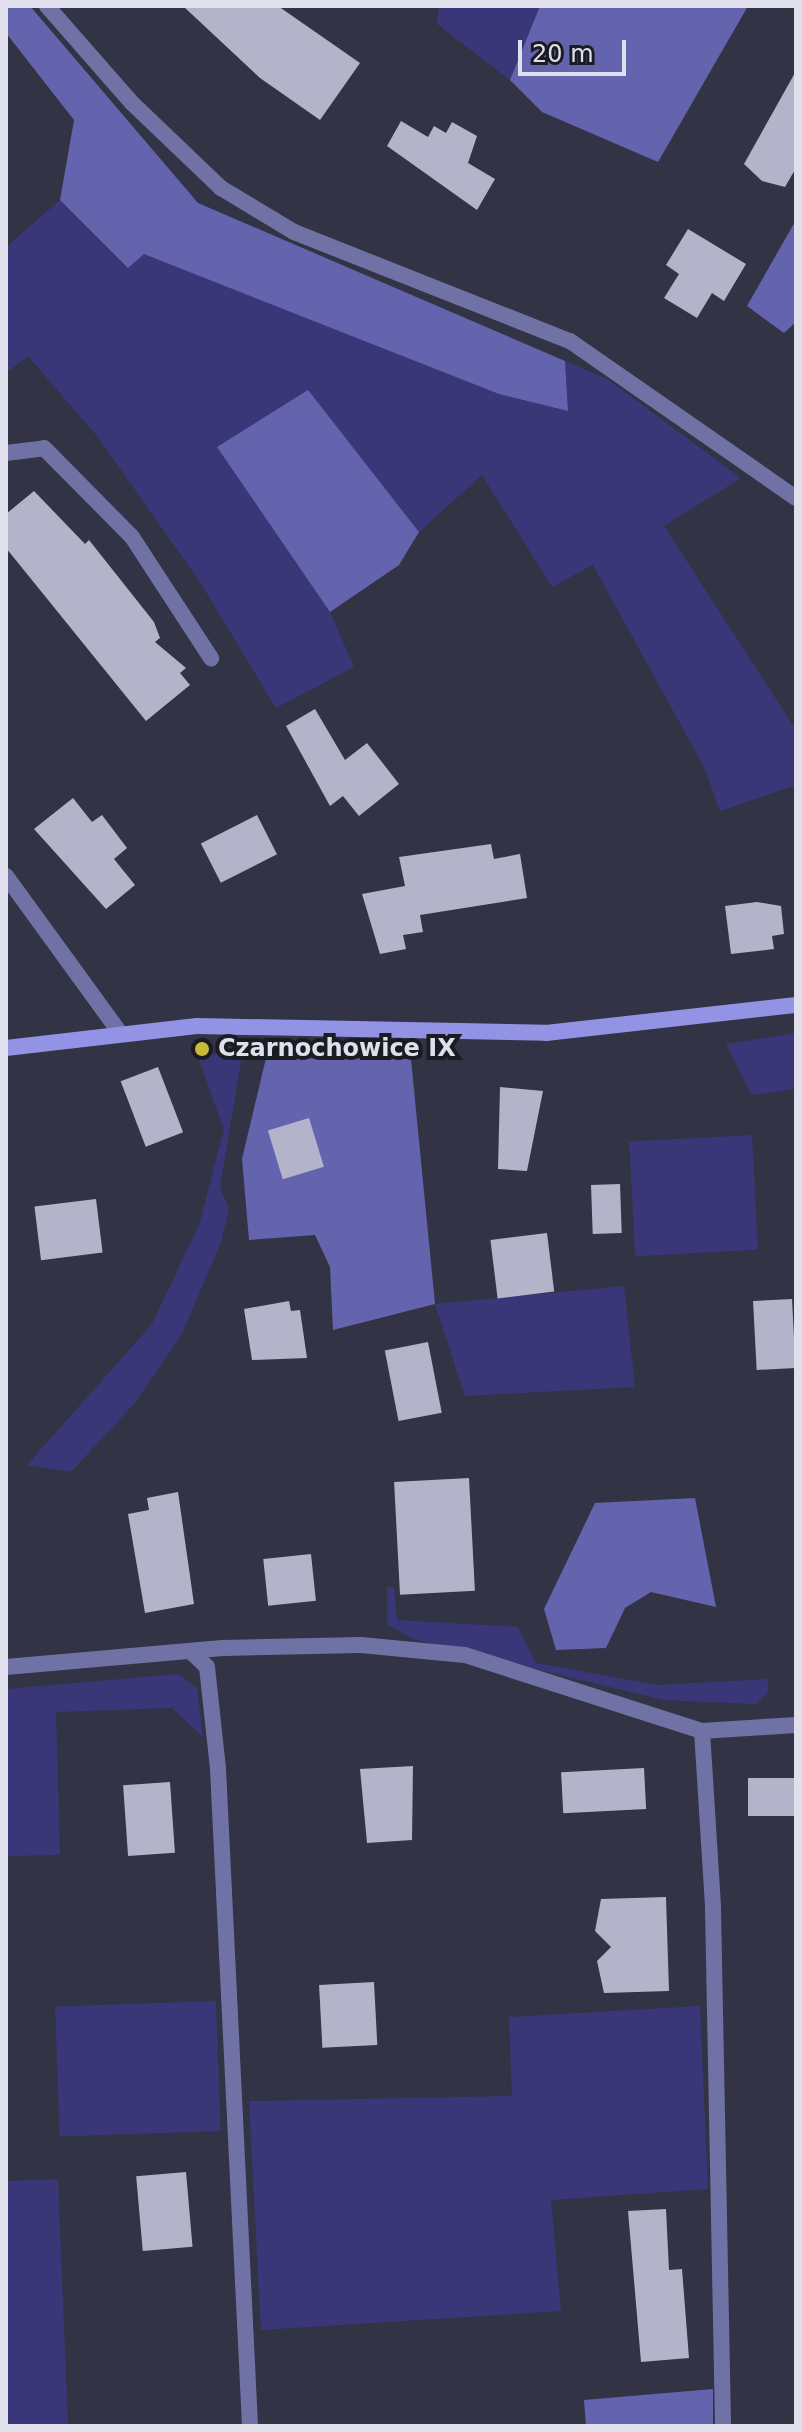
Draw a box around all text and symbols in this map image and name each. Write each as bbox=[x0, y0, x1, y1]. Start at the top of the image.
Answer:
scale bar bbox=[522, 24, 630, 74]
text: 20 m bbox=[532, 40, 594, 68]
place label: Czarnochowice IX bbox=[218, 1035, 456, 1063]
marker: Czarnochowice IX bbox=[193, 1040, 211, 1058]

